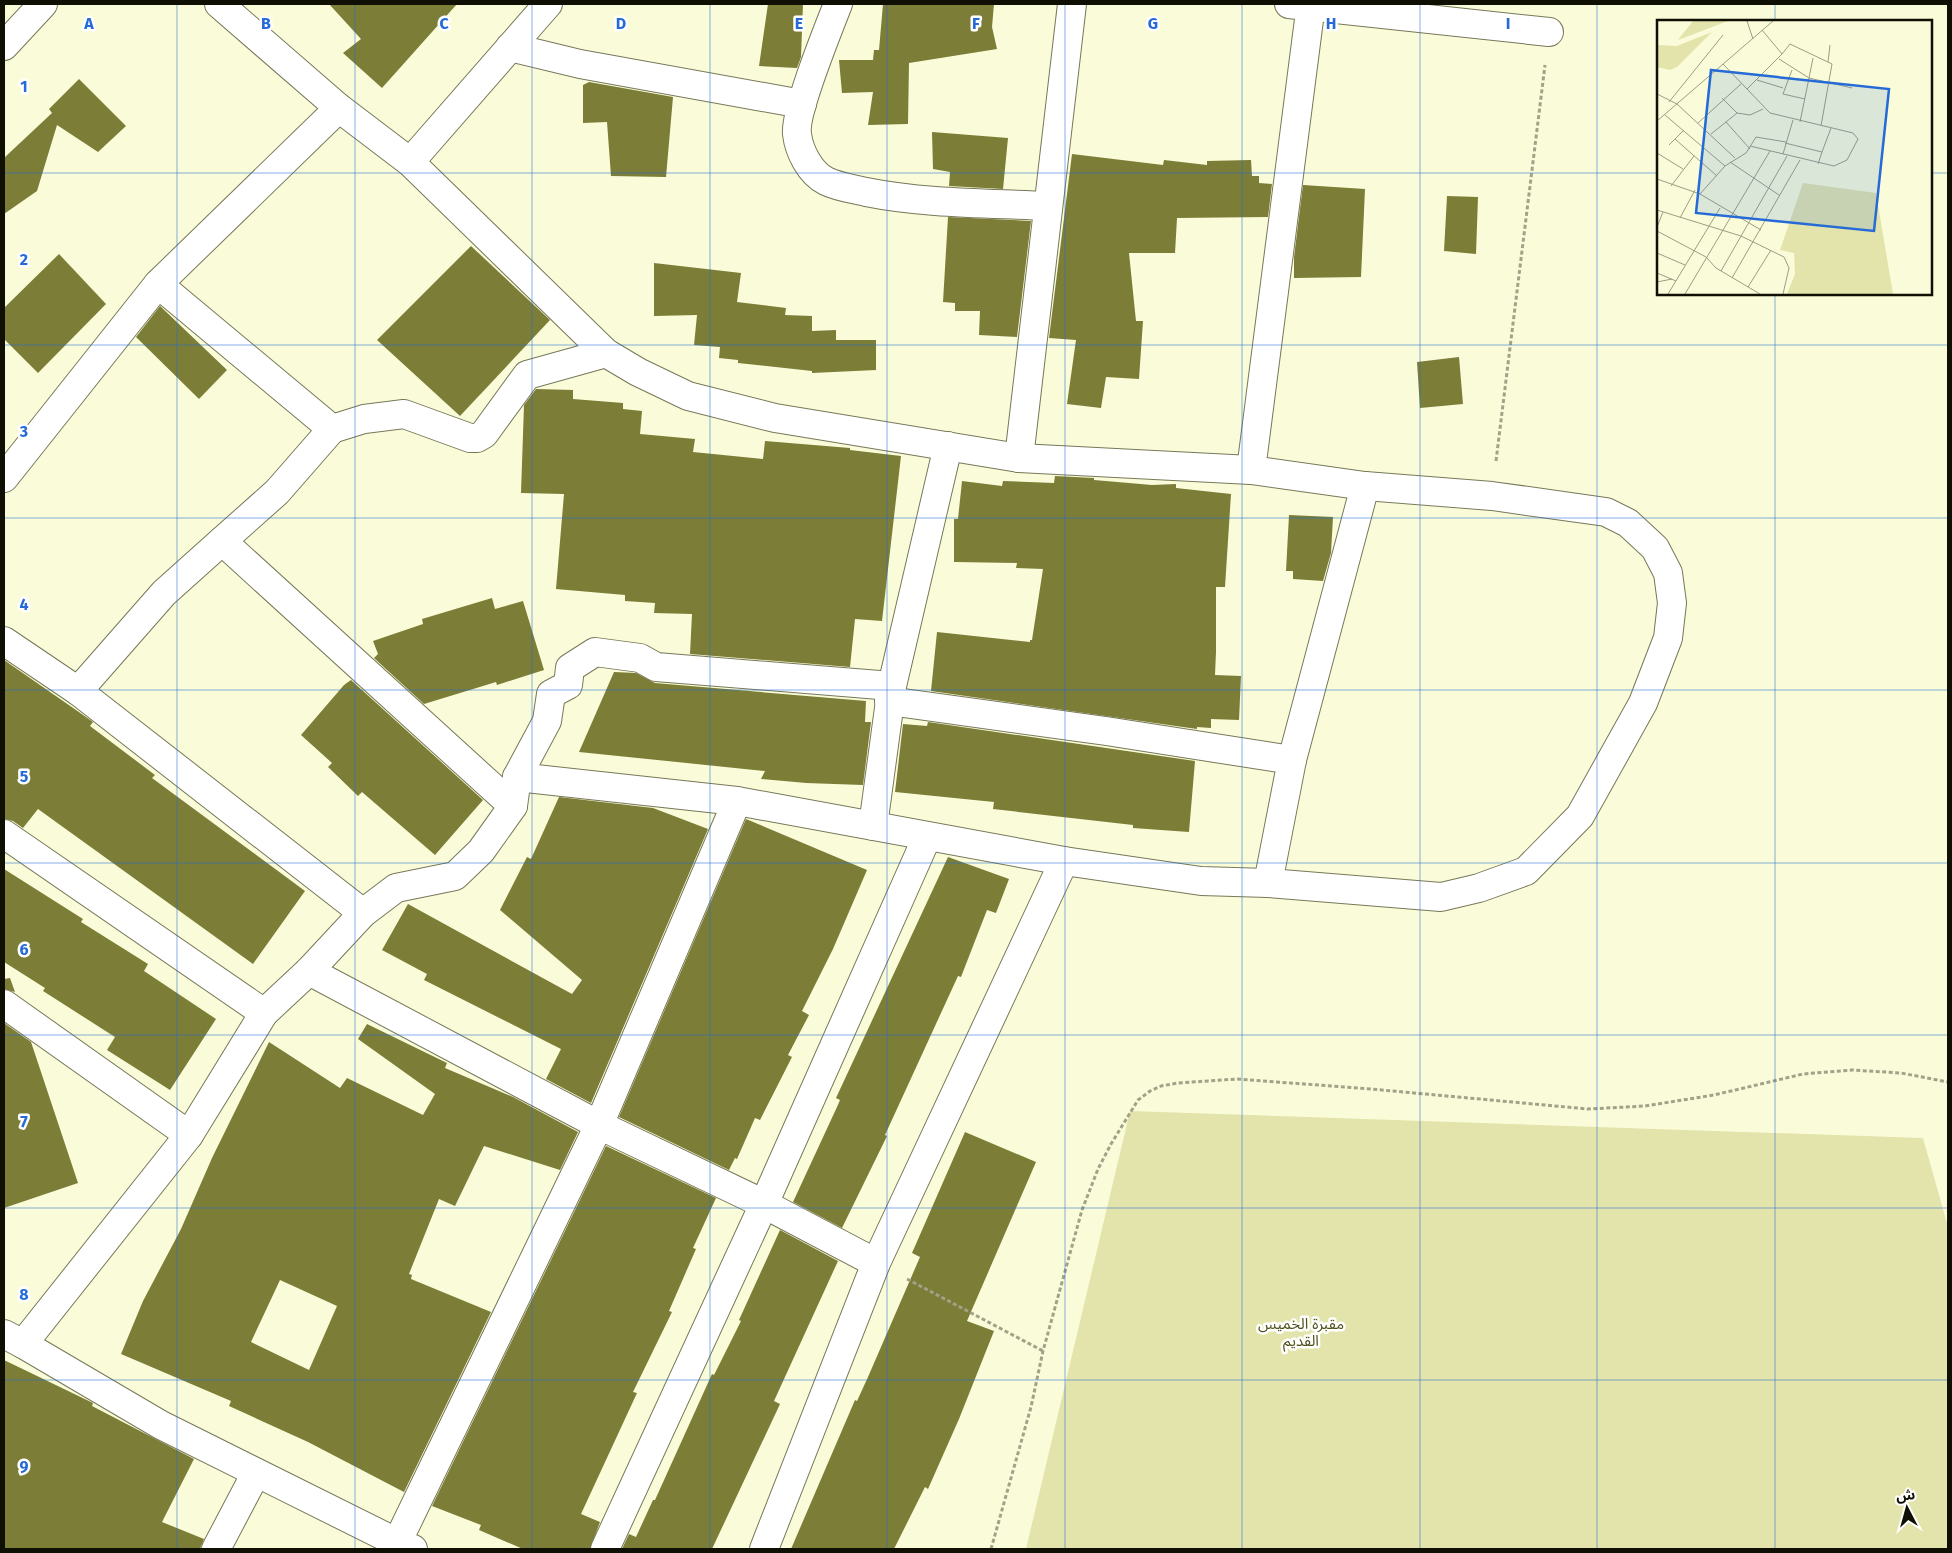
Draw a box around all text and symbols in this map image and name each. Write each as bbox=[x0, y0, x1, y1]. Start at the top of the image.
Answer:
text: A bbox=[83, 14, 94, 33]
text: B bbox=[261, 14, 271, 33]
text: C bbox=[439, 14, 449, 33]
text: D bbox=[616, 14, 626, 33]
text: E bbox=[795, 14, 803, 33]
text: F bbox=[972, 14, 980, 33]
text: G bbox=[1148, 14, 1158, 33]
text: H bbox=[1326, 14, 1336, 33]
text: I bbox=[1506, 14, 1510, 33]
inset map bbox=[1657, 20, 1932, 295]
text: 1 bbox=[20, 77, 28, 96]
text: 2 bbox=[20, 250, 28, 269]
text: 3 bbox=[19, 422, 28, 441]
text: 4 bbox=[19, 595, 29, 614]
text: 5 bbox=[20, 767, 29, 786]
text: 6 bbox=[19, 940, 29, 959]
text: 7 bbox=[20, 1112, 28, 1131]
text: 8 bbox=[19, 1285, 29, 1304]
park label: مقبرة الخميس القديم bbox=[1258, 1315, 1344, 1352]
text: 9 bbox=[20, 1457, 29, 1476]
north arrow bbox=[1882, 1483, 1932, 1533]
text: ش bbox=[1895, 1486, 1916, 1505]

